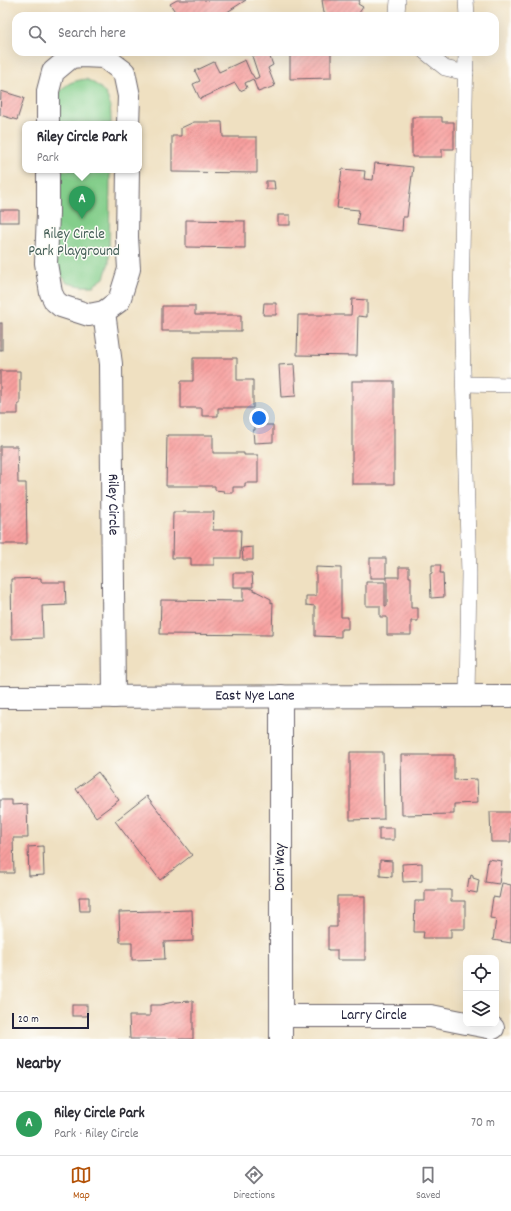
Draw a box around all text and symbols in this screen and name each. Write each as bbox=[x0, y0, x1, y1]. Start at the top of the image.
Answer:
search box bbox=[12, 12, 499, 56]
icon: search bbox=[26, 23, 48, 45]
text: Search here bbox=[58, 23, 126, 45]
popup bbox=[22, 121, 142, 173]
text: Riley Circle Park bbox=[37, 127, 127, 149]
text: Park bbox=[37, 149, 59, 168]
pin: A bbox=[69, 186, 95, 219]
park label: Riley Circle Park Playground bbox=[28, 224, 120, 263]
your location bbox=[249, 408, 269, 428]
street label: Riley Circle bbox=[101, 474, 124, 536]
street label: East Nye Lane bbox=[215, 685, 295, 708]
street label: Dori Way bbox=[270, 842, 292, 891]
map controls bbox=[463, 955, 499, 1027]
button: locate bbox=[463, 955, 499, 991]
button: layers bbox=[463, 991, 499, 1027]
street label: Larry Circle bbox=[341, 1005, 407, 1027]
scale bar bbox=[12, 1011, 89, 1030]
text: 20 m bbox=[18, 1012, 39, 1028]
text: Nearby bbox=[16, 1053, 60, 1077]
text: Riley Circle Park bbox=[54, 1103, 145, 1125]
text: A bbox=[25, 1114, 33, 1133]
text: 70 m bbox=[471, 1114, 495, 1133]
text: Park · Riley Circle bbox=[54, 1125, 139, 1144]
tab: Map bbox=[70, 1164, 92, 1204]
tab: Directions bbox=[233, 1164, 275, 1204]
tab: Saved bbox=[416, 1164, 441, 1204]

